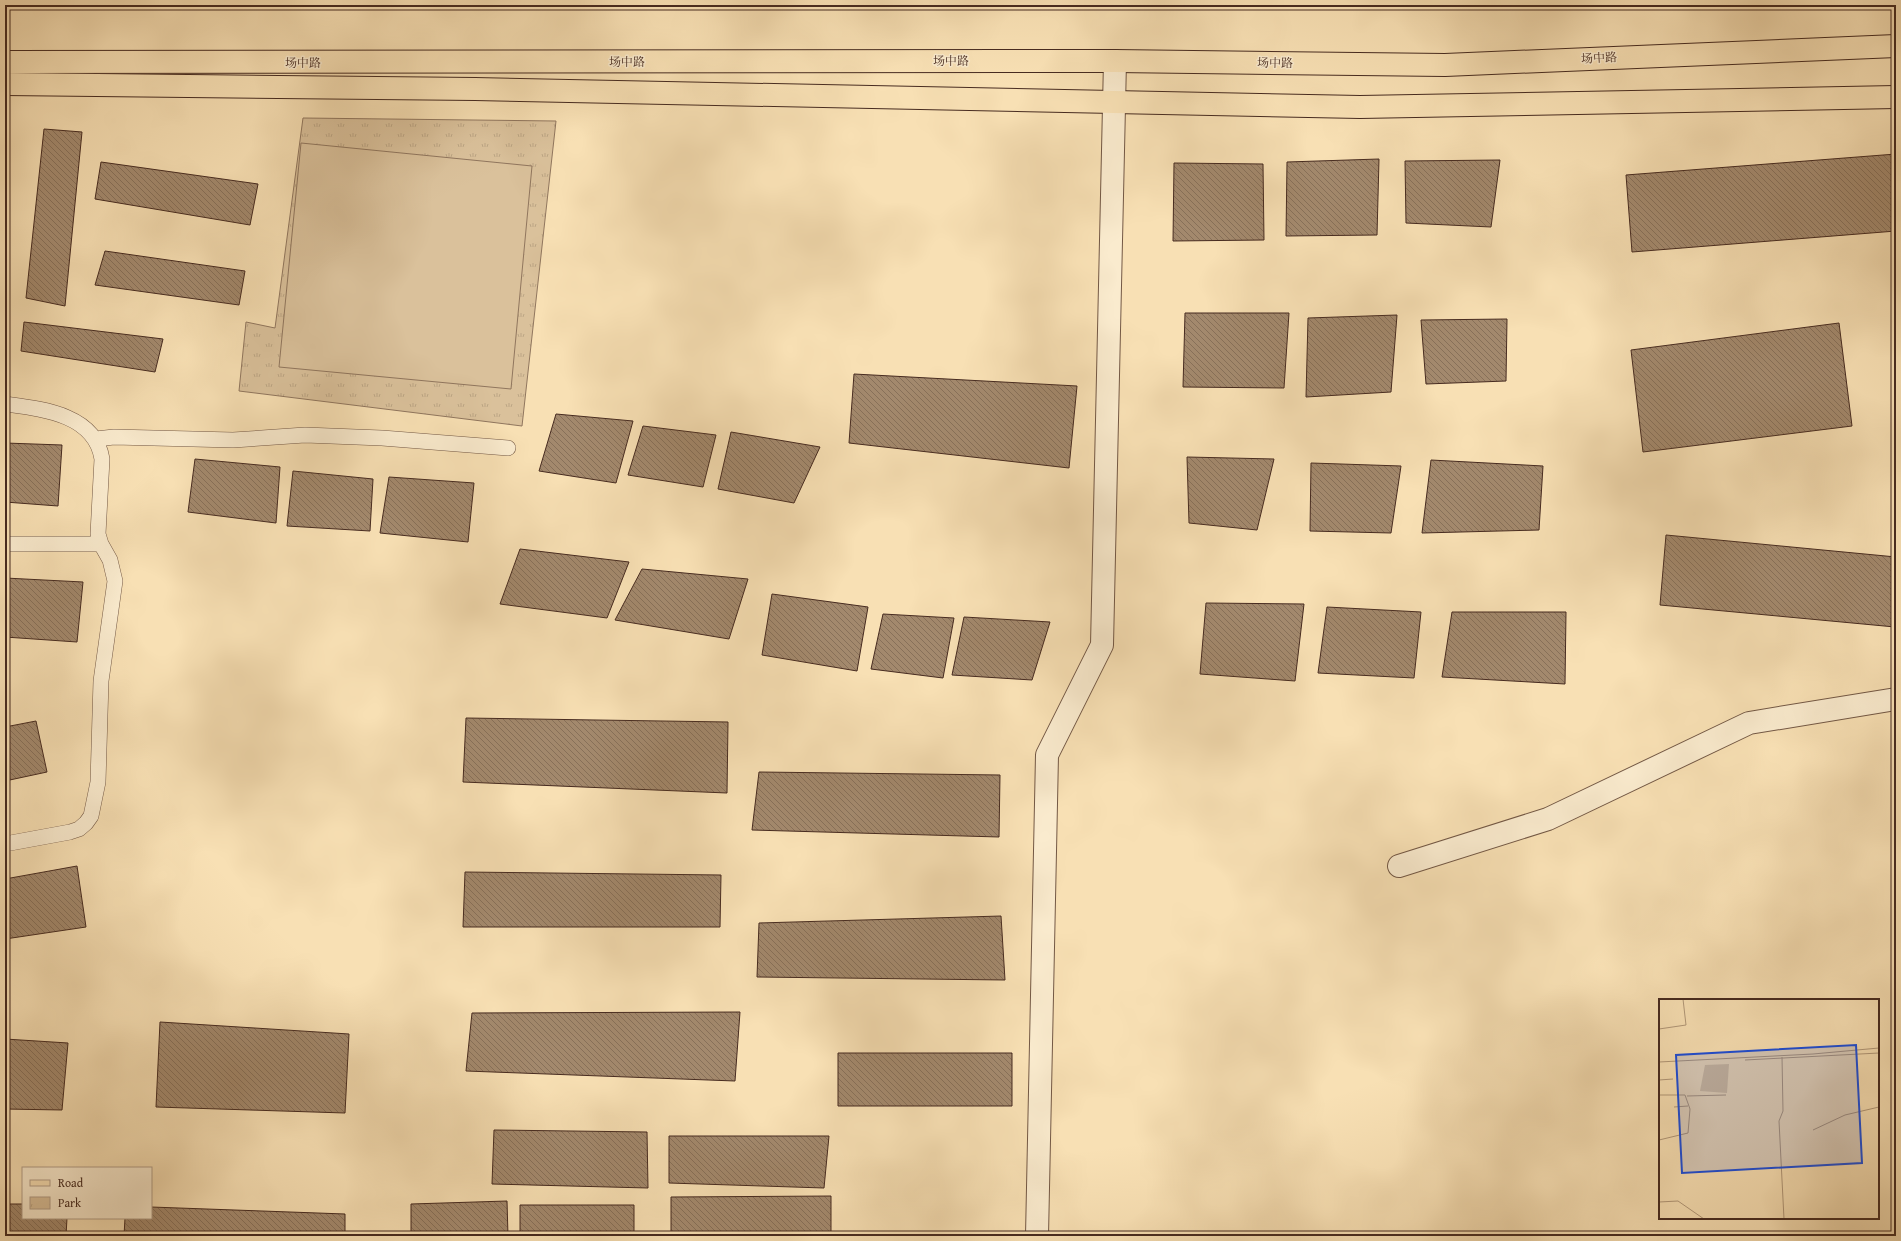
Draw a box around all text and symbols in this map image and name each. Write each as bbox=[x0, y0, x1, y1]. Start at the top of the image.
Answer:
street label: 场中路 bbox=[1581, 48, 1617, 67]
street label: 场中路 bbox=[933, 52, 969, 69]
street label: 场中路 bbox=[609, 53, 645, 70]
street label: 场中路 bbox=[285, 54, 321, 71]
street label: 场中路 bbox=[1257, 54, 1293, 71]
inset map bbox=[1659, 999, 1879, 1219]
legend bbox=[22, 1167, 152, 1219]
text: Road bbox=[58, 1174, 84, 1191]
text: Park bbox=[58, 1194, 82, 1211]

